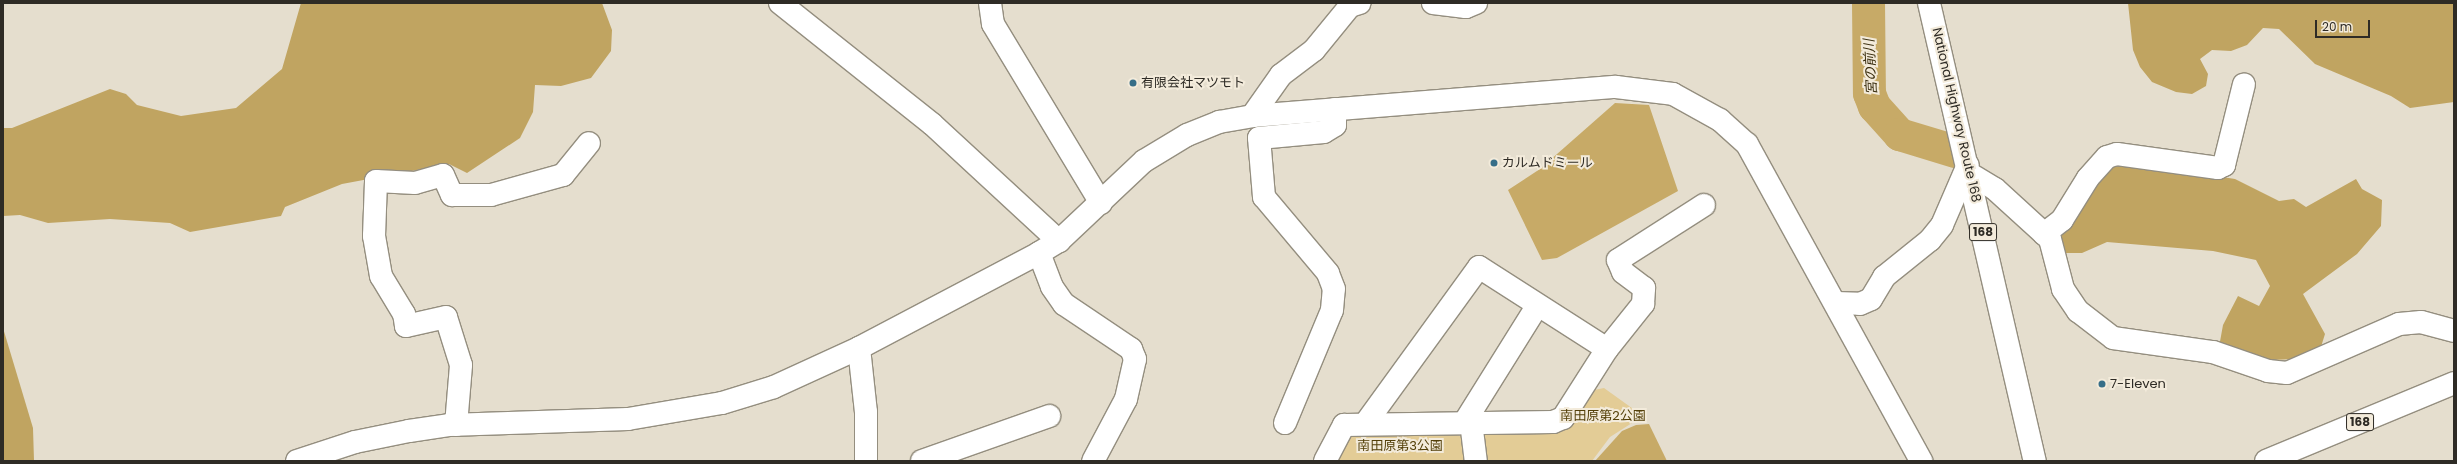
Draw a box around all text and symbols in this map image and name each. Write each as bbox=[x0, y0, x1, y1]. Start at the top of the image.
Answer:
scale bar bbox=[2317, 12, 2372, 38]
text: 20 m bbox=[2322, 18, 2352, 35]
street label: National Highway Route 168 bbox=[1928, 26, 1984, 204]
water label: 宮の前川 bbox=[1860, 39, 1880, 95]
place label: 有限会社マツモト bbox=[1141, 75, 1245, 91]
marker: 有限会社マツモト bbox=[1128, 78, 1138, 88]
place label: カルムドミール bbox=[1502, 155, 1593, 171]
marker: カルムドミール bbox=[1489, 158, 1499, 168]
road number: 168 bbox=[1969, 222, 1997, 242]
place label: 7-Eleven bbox=[2110, 376, 2166, 392]
marker: 7-Eleven bbox=[2097, 379, 2107, 389]
park label: 南田原第2公園 bbox=[1560, 408, 1646, 424]
road number: 168 bbox=[2346, 412, 2374, 432]
park label: 南田原第3公園 bbox=[1357, 438, 1443, 454]

